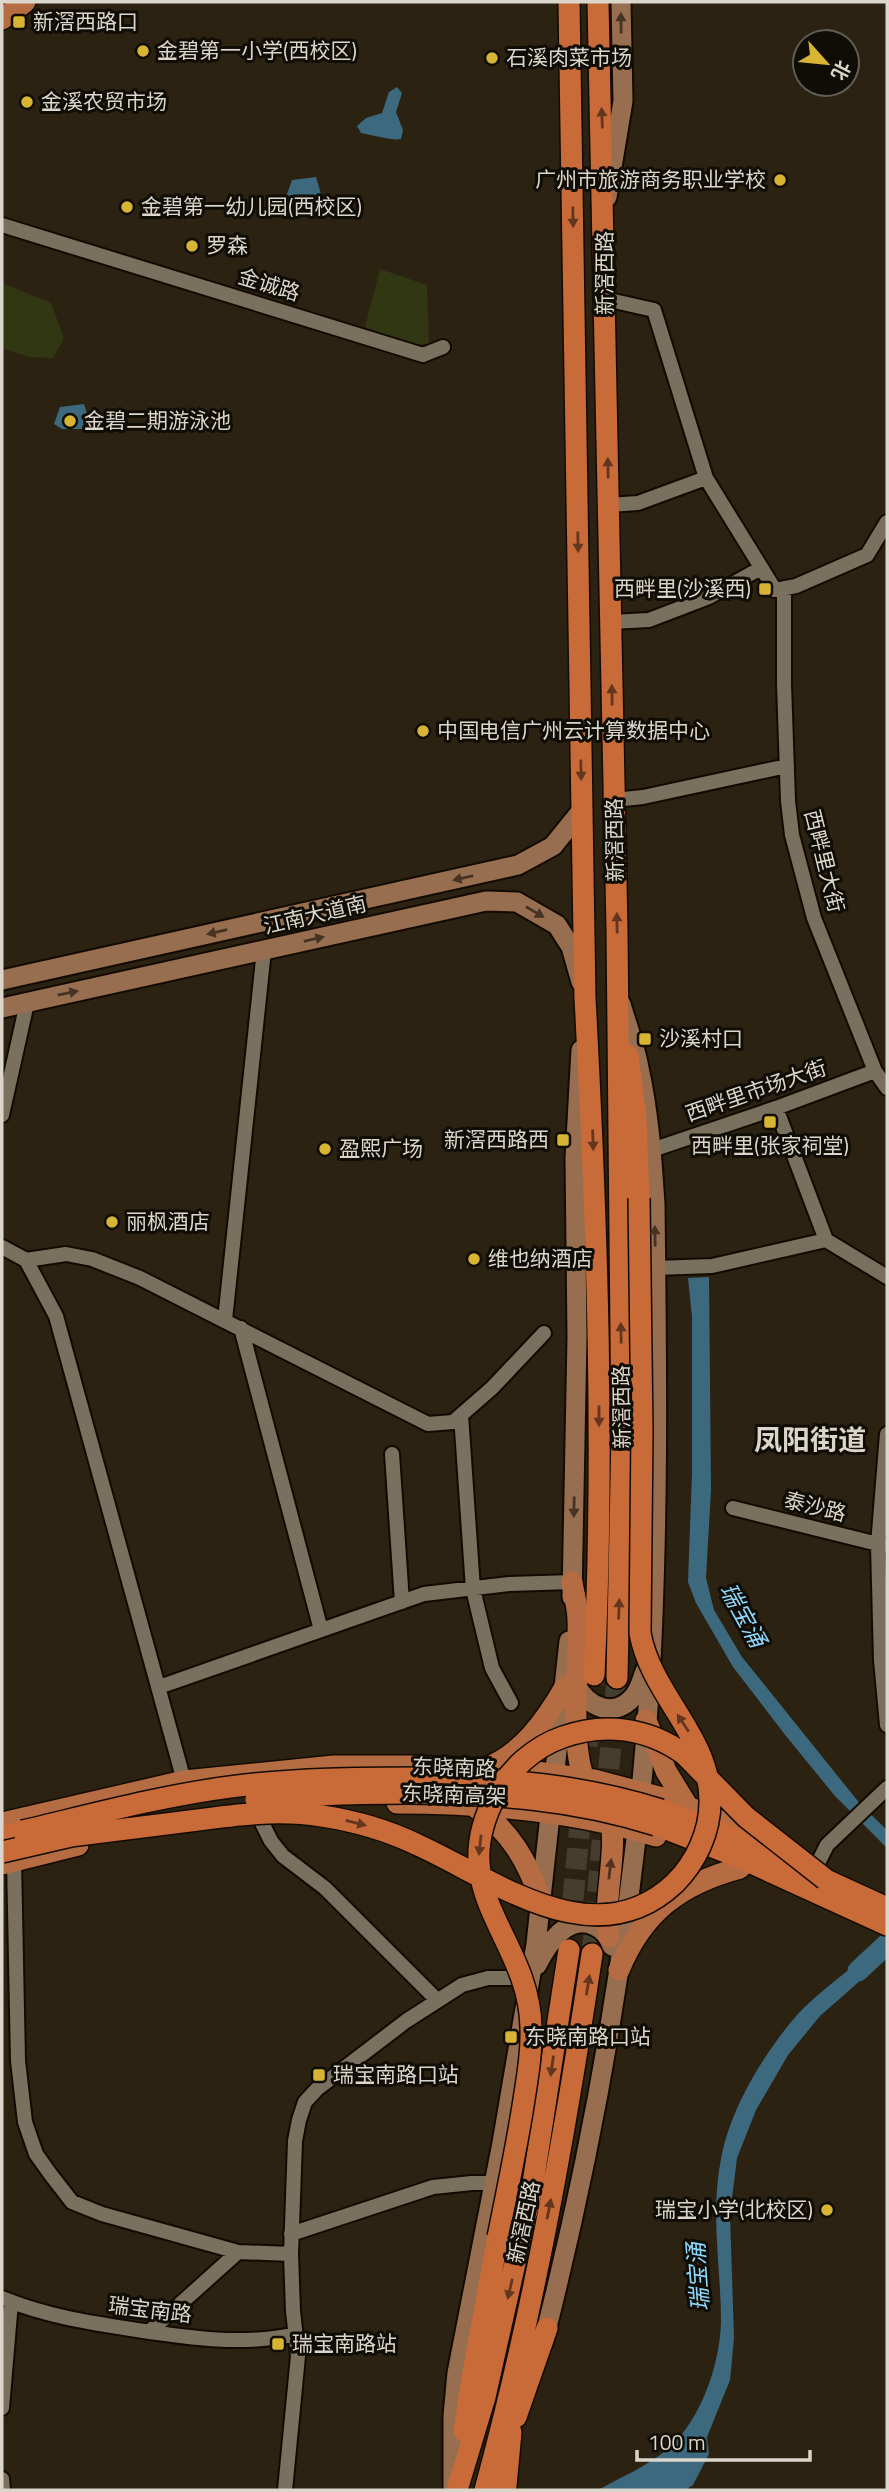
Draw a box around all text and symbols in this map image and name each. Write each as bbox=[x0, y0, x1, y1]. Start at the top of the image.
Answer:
place label: 新滘西路口 bbox=[33, 5, 138, 37]
one-way arrow bbox=[615, 11, 627, 33]
marker: 新滘西路口 bbox=[11, 14, 27, 30]
north arrow bbox=[791, 28, 861, 98]
place label: 金碧第一小学(西校区) bbox=[157, 34, 357, 66]
place label: 石溪肉菜市场 bbox=[506, 41, 632, 73]
marker: 金碧第一小学(西校区) bbox=[135, 43, 151, 59]
marker: 石溪肉菜市场 bbox=[484, 50, 500, 66]
text: 北 bbox=[824, 56, 859, 86]
place label: 金溪农贸市场 bbox=[41, 85, 167, 117]
marker: 金溪农贸市场 bbox=[19, 94, 35, 110]
one-way arrow bbox=[596, 107, 607, 129]
place label: 广州市旅游商务职业学校 bbox=[535, 163, 766, 195]
marker: 广州市旅游商务职业学校 bbox=[772, 172, 788, 188]
place label: 金碧第一幼儿园(西校区) bbox=[141, 190, 362, 222]
marker: 金碧第一幼儿园(西校区) bbox=[119, 199, 135, 215]
one-way arrow bbox=[567, 206, 578, 228]
place label: 罗森 bbox=[206, 229, 248, 261]
street label: 新滘西路 bbox=[588, 231, 620, 315]
marker: 罗森 bbox=[184, 238, 200, 254]
street label: 金诚路 bbox=[234, 260, 304, 309]
place label: 金碧二期游泳池 bbox=[84, 404, 231, 436]
marker: 金碧二期游泳池 bbox=[62, 413, 78, 429]
one-way arrow bbox=[602, 456, 614, 478]
one-way arrow bbox=[572, 532, 583, 554]
place label: 西畔里(沙溪西) bbox=[614, 572, 751, 604]
marker: 西畔里(沙溪西) bbox=[757, 581, 773, 597]
one-way arrow bbox=[606, 684, 618, 706]
place label: 中国电信广州云计算数据中心 bbox=[437, 714, 710, 746]
marker: 中国电信广州云计算数据中心 bbox=[415, 723, 431, 739]
one-way arrow bbox=[575, 759, 587, 781]
street label: 新滘西路 bbox=[597, 798, 631, 882]
street label: 西畔里大街 bbox=[797, 806, 853, 916]
one-way arrow bbox=[452, 872, 474, 883]
street label: 江南大道南 bbox=[260, 887, 370, 941]
one-way arrow bbox=[525, 906, 545, 918]
one-way arrow bbox=[611, 911, 623, 933]
one-way arrow bbox=[206, 927, 228, 938]
one-way arrow bbox=[303, 933, 325, 944]
one-way arrow bbox=[57, 988, 79, 999]
place label: 沙溪村口 bbox=[659, 1022, 743, 1054]
marker: 沙溪村口 bbox=[637, 1031, 653, 1047]
street label: 西畔里市场大街 bbox=[681, 1051, 830, 1129]
marker: 西畔里(张家祠堂) bbox=[762, 1114, 778, 1130]
place label: 新滘西路西 bbox=[444, 1123, 549, 1155]
one-way arrow bbox=[587, 1129, 598, 1151]
place label: 西畔里(张家祠堂) bbox=[691, 1129, 849, 1161]
place label: 盈熙广场 bbox=[339, 1132, 423, 1164]
marker: 新滘西路西 bbox=[555, 1132, 571, 1148]
marker: 盈熙广场 bbox=[317, 1141, 333, 1157]
place label: 丽枫酒店 bbox=[126, 1205, 210, 1237]
marker: 丽枫酒店 bbox=[104, 1214, 120, 1230]
one-way arrow bbox=[649, 1224, 661, 1246]
place label: 维也纳酒店 bbox=[488, 1242, 593, 1274]
marker: 维也纳酒店 bbox=[466, 1251, 482, 1267]
one-way arrow bbox=[615, 1322, 626, 1344]
street label: 新滘西路 bbox=[604, 1365, 638, 1449]
one-way arrow bbox=[593, 1405, 605, 1427]
district label: 凤阳街道 bbox=[754, 1418, 866, 1461]
street label: 泰沙路 bbox=[781, 1483, 850, 1529]
one-way arrow bbox=[568, 1496, 579, 1518]
water label: 瑞宝涌 bbox=[711, 1576, 777, 1656]
one-way arrow bbox=[613, 1598, 625, 1620]
one-way arrow bbox=[677, 1714, 690, 1733]
street label: 东晓南路 bbox=[412, 1750, 497, 1784]
street label: 东晓南高架 bbox=[401, 1776, 507, 1812]
one-way arrow bbox=[345, 1818, 367, 1829]
one-way arrow bbox=[475, 1834, 486, 1856]
one-way arrow bbox=[604, 1858, 615, 1880]
one-way arrow bbox=[583, 1974, 594, 1996]
place label: 东晓南路口站 bbox=[525, 2020, 651, 2052]
marker: 东晓南路口站 bbox=[503, 2029, 519, 2045]
one-way arrow bbox=[546, 2055, 557, 2077]
place label: 瑞宝南路口站 bbox=[333, 2058, 459, 2090]
marker: 瑞宝南路口站 bbox=[311, 2067, 327, 2083]
street label: 新滘西路 bbox=[499, 2177, 547, 2266]
place label: 瑞宝小学(北校区) bbox=[655, 2193, 813, 2225]
one-way arrow bbox=[544, 2198, 555, 2220]
marker: 瑞宝小学(北校区) bbox=[819, 2202, 835, 2218]
water label: 瑞宝涌 bbox=[677, 2238, 717, 2313]
one-way arrow bbox=[504, 2279, 515, 2301]
street label: 瑞宝南路 bbox=[106, 2288, 194, 2330]
place label: 瑞宝南路站 bbox=[292, 2327, 397, 2359]
marker: 瑞宝南路站 bbox=[270, 2336, 286, 2352]
scale bar bbox=[637, 2418, 810, 2462]
text: 100 m bbox=[648, 2426, 705, 2458]

